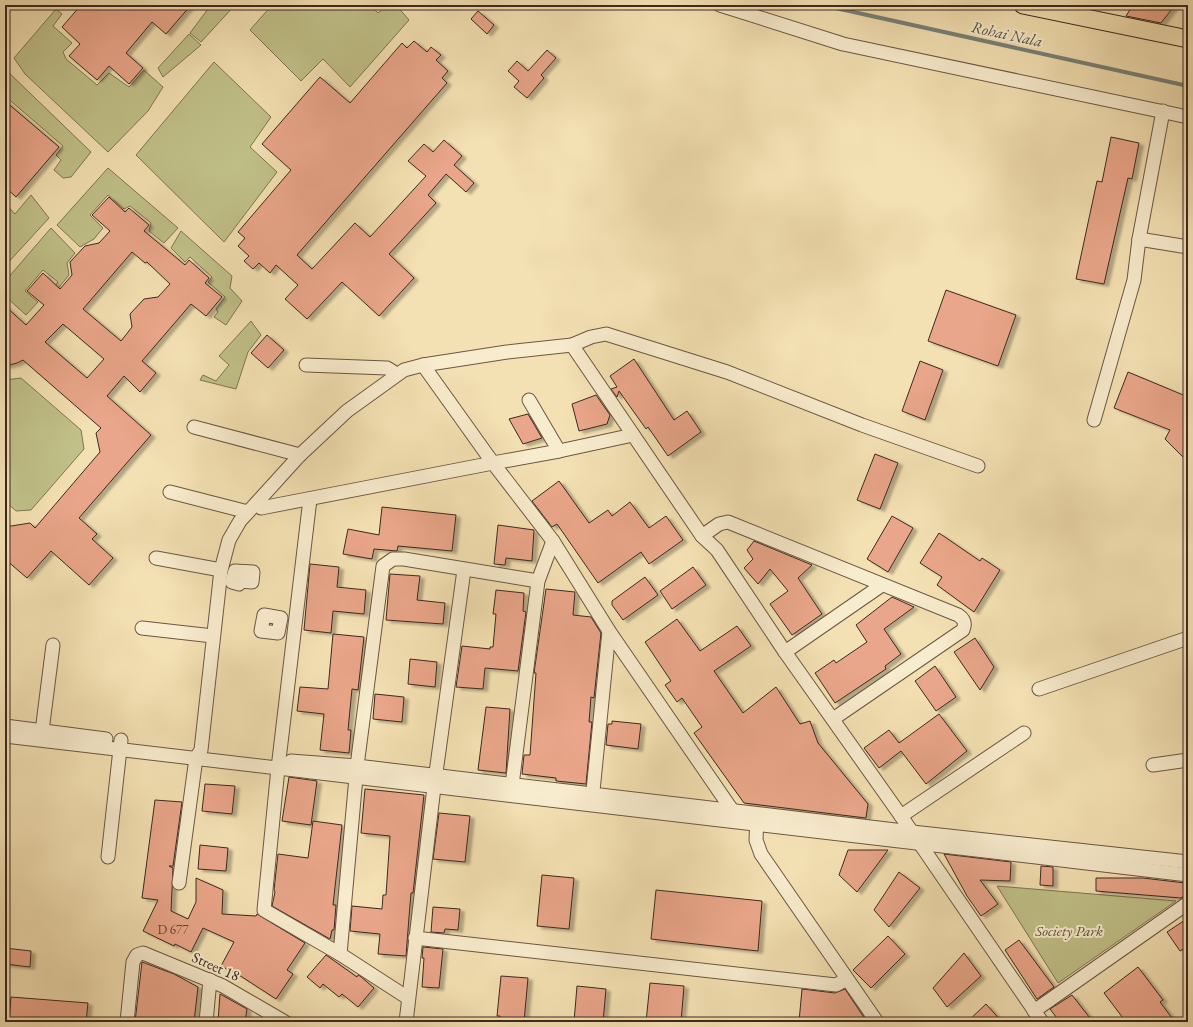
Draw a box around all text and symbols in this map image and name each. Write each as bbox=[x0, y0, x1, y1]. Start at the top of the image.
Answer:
water label: Rohai Nala bbox=[969, 16, 1045, 52]
house number: D 677 bbox=[157, 921, 189, 938]
park label: Society Park bbox=[1034, 921, 1103, 940]
street label: Street 18 bbox=[189, 947, 243, 985]

